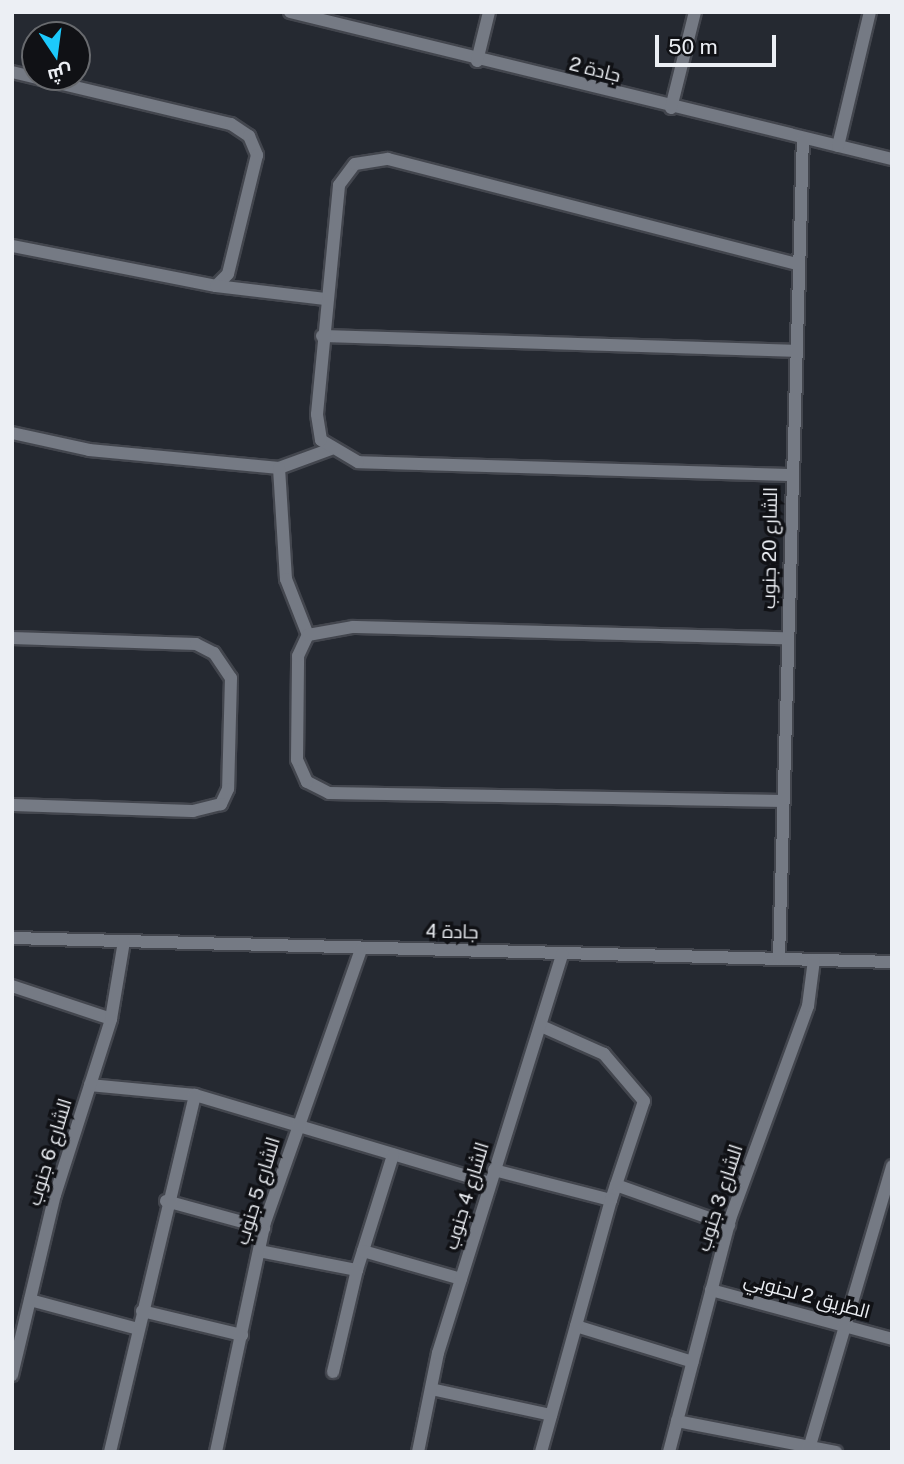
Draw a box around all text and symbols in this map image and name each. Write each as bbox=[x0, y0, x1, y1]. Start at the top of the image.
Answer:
north arrow bbox=[21, 21, 91, 91]
scale bar bbox=[659, 21, 780, 65]
text: 50 m bbox=[668, 34, 718, 59]
street label: جادة 2 bbox=[567, 53, 623, 87]
text: ش bbox=[46, 61, 75, 88]
street label: الشارع 20 جنوب bbox=[758, 487, 782, 609]
street label: جادة 4 bbox=[425, 920, 479, 944]
street label: الشارع 6 جنوب bbox=[23, 1096, 77, 1208]
street label: الشارع 5 جنوب bbox=[231, 1134, 285, 1248]
street label: الشارع 4 جنوب bbox=[440, 1140, 494, 1252]
street label: الشارع 3 جنوب bbox=[692, 1142, 748, 1254]
street label: الطريق 2 لجنوبي bbox=[741, 1268, 873, 1324]

